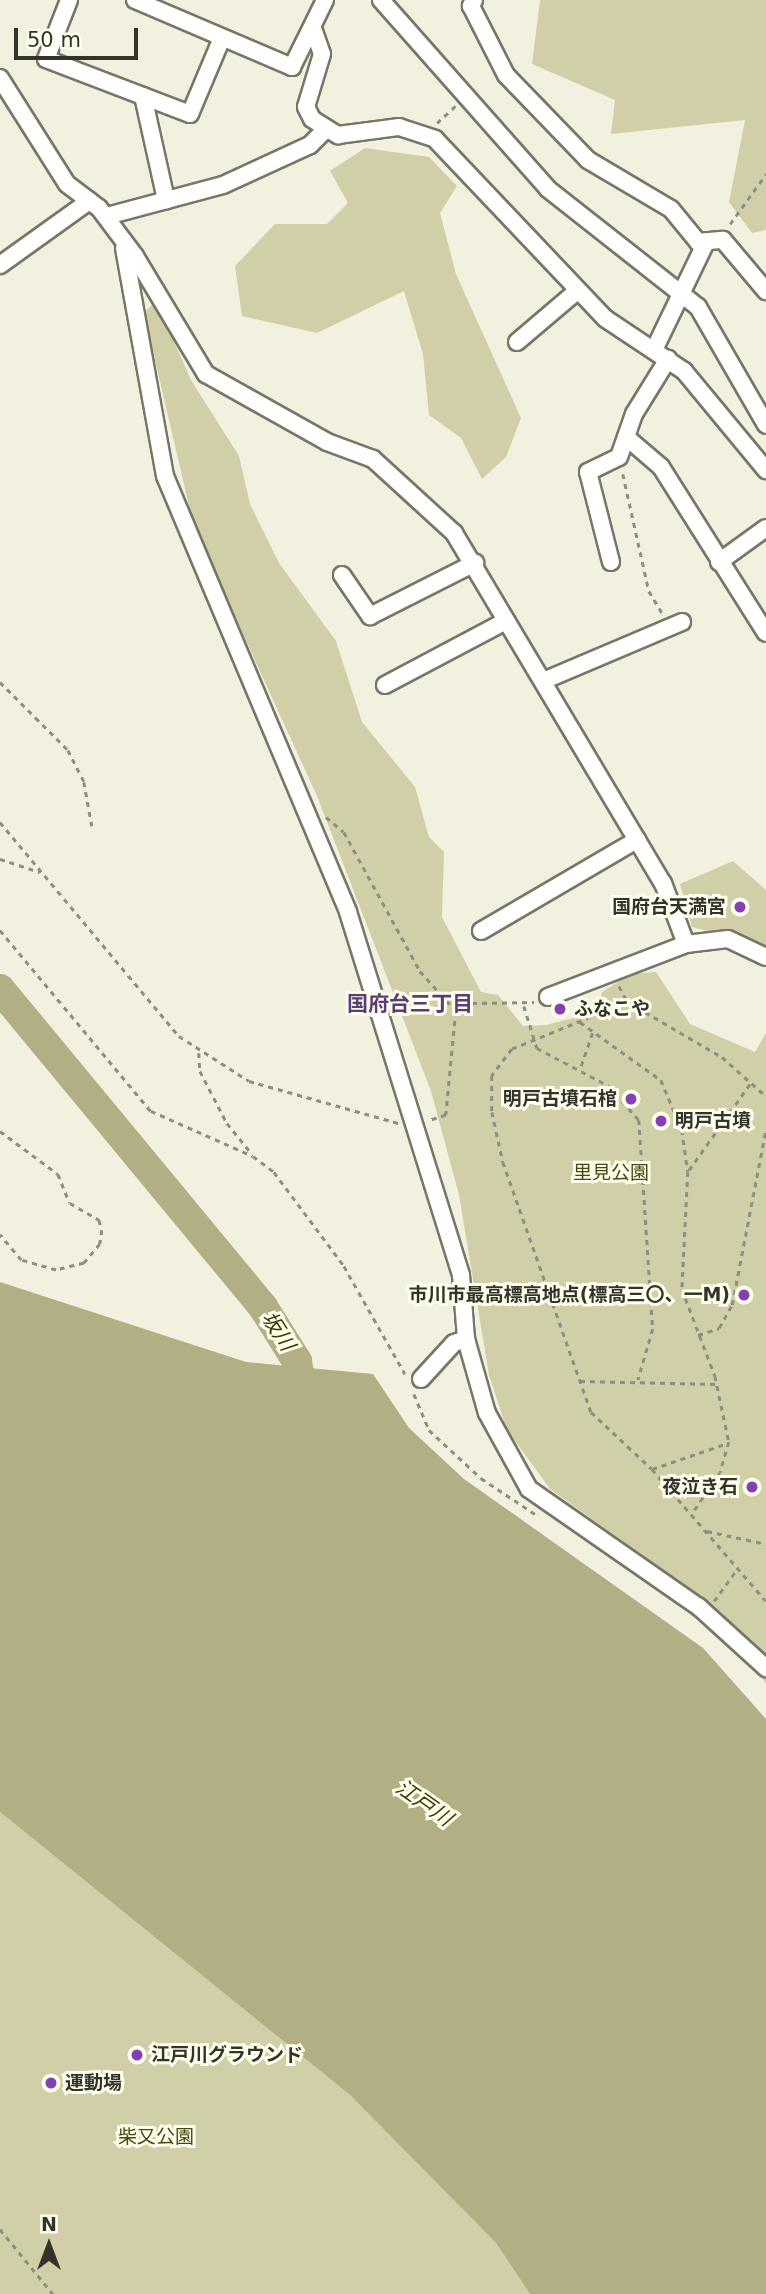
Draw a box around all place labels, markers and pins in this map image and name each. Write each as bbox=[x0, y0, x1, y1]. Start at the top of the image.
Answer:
place label: 国府台天満宮 bbox=[612, 896, 726, 918]
marker: 国府台天満宮 bbox=[732, 899, 748, 915]
place label: ふなこや bbox=[574, 998, 650, 1020]
marker: ふなこや bbox=[552, 1001, 568, 1017]
place label: 明戸古墳石棺 bbox=[503, 1088, 617, 1110]
marker: 明戸古墳石棺 bbox=[623, 1091, 639, 1107]
place label: 明戸古墳 bbox=[675, 1110, 751, 1132]
marker: 明戸古墳 bbox=[653, 1113, 669, 1129]
place label: 市川市最高標高地点(標高三〇、一M) bbox=[409, 1284, 730, 1306]
marker: 市川市最高標高地点(標高三〇、一M) bbox=[736, 1287, 752, 1303]
place label: 夜泣き石 bbox=[662, 1476, 738, 1498]
marker: 夜泣き石 bbox=[744, 1479, 760, 1495]
place label: 江戸川グラウンド bbox=[151, 2044, 303, 2066]
marker: 江戸川グラウンド bbox=[129, 2047, 145, 2063]
place label: 運動場 bbox=[65, 2072, 122, 2094]
marker: 運動場 bbox=[43, 2075, 59, 2091]

